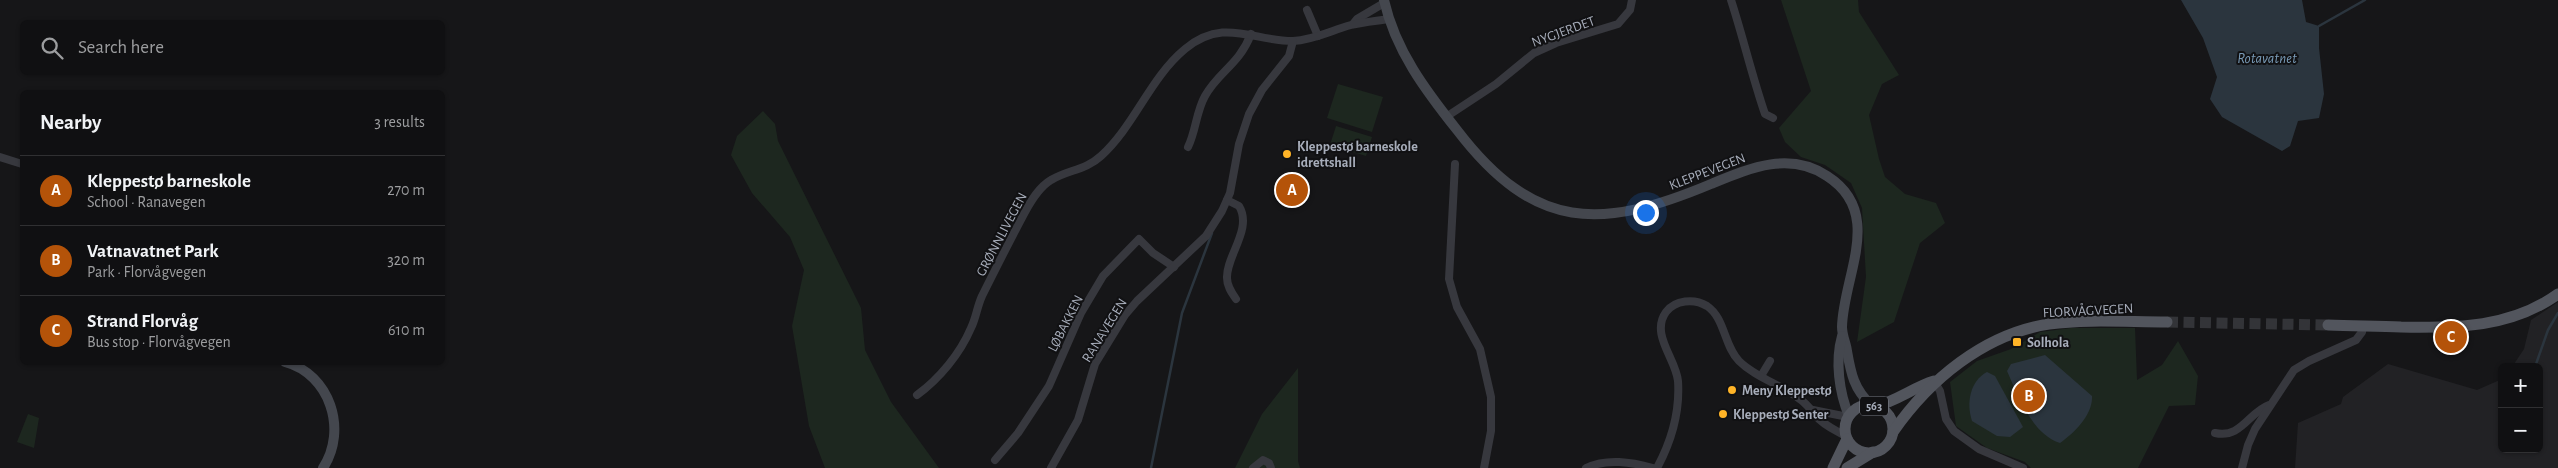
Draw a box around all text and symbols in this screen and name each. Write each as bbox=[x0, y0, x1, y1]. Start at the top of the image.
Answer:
street label: NYGJERDET bbox=[1530, 14, 1597, 50]
search box bbox=[20, 20, 445, 75]
icon: search bbox=[38, 34, 66, 62]
text: Search here bbox=[78, 38, 164, 57]
water label: Rotavatnet bbox=[2237, 51, 2297, 66]
text: Nearby bbox=[40, 112, 101, 133]
text: 3 results bbox=[374, 114, 425, 130]
place label: Kleppestø barneskole idrettshall bbox=[1297, 140, 1418, 170]
marker: Kleppestø barneskole idrettshall bbox=[1281, 148, 1293, 160]
street label: KLEPPEVEGEN bbox=[1667, 151, 1748, 193]
pin: A bbox=[1276, 171, 1308, 209]
text: Kleppestø barneskole bbox=[87, 172, 251, 191]
text: A bbox=[51, 182, 61, 198]
text: 270 m bbox=[387, 182, 425, 198]
street label: GRØNNLIVEGEN bbox=[973, 190, 1030, 279]
text: School · Ranavegen bbox=[87, 194, 206, 210]
your location bbox=[1633, 200, 1659, 226]
text: Vatnavatnet Park bbox=[87, 242, 219, 261]
text: B bbox=[51, 252, 61, 268]
text: 320 m bbox=[387, 252, 425, 268]
text: Park · Florvågvegen bbox=[87, 264, 206, 280]
street label: LØBAKKEN bbox=[1045, 292, 1086, 354]
street label: RANAVEGEN bbox=[1080, 296, 1130, 365]
street label: FLORVÅGVEGEN bbox=[2042, 300, 2134, 320]
text: Strand Florvåg bbox=[87, 312, 198, 331]
pin: C bbox=[2435, 318, 2467, 356]
text: C bbox=[52, 322, 60, 338]
text: 610 m bbox=[388, 322, 425, 338]
text: Bus stop · Florvågvegen bbox=[87, 334, 231, 350]
marker: Solhola bbox=[2011, 336, 2023, 348]
place label: Solhola bbox=[2027, 336, 2069, 350]
map controls bbox=[2498, 363, 2543, 453]
button: + bbox=[2498, 363, 2543, 408]
pin: B bbox=[2013, 377, 2045, 415]
marker: Meny Kleppestø bbox=[1726, 384, 1738, 396]
place label: Meny Kleppestø bbox=[1742, 384, 1832, 398]
road number: 563 bbox=[1860, 396, 1888, 416]
marker: Kleppestø Senter bbox=[1717, 408, 1729, 420]
place label: Kleppestø Senter bbox=[1733, 408, 1829, 422]
button: − bbox=[2498, 408, 2543, 453]

